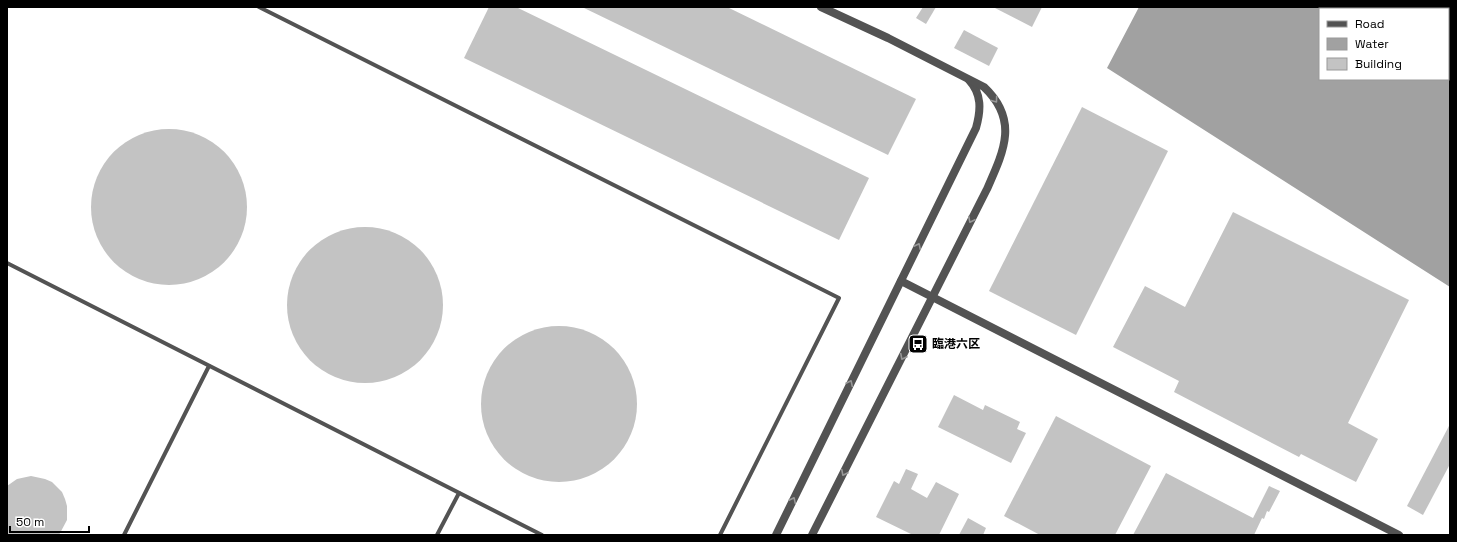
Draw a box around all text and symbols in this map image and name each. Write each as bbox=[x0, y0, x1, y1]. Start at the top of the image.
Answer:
legend bbox=[1319, 8, 1449, 80]
text: Road bbox=[1355, 16, 1384, 32]
text: Water bbox=[1355, 36, 1389, 52]
text: Building bbox=[1355, 56, 1402, 72]
one-way arrow bbox=[990, 95, 997, 102]
one-way arrow bbox=[968, 216, 976, 223]
one-way arrow bbox=[913, 243, 921, 250]
bus stop icon: 臨港六区 bbox=[907, 333, 929, 355]
place label: 臨港六区 bbox=[932, 336, 980, 352]
one-way arrow bbox=[900, 353, 907, 361]
one-way arrow bbox=[846, 380, 853, 388]
one-way arrow bbox=[841, 469, 848, 477]
one-way arrow bbox=[788, 497, 796, 504]
scale bar bbox=[10, 508, 89, 534]
text: 50 m bbox=[16, 514, 44, 530]

